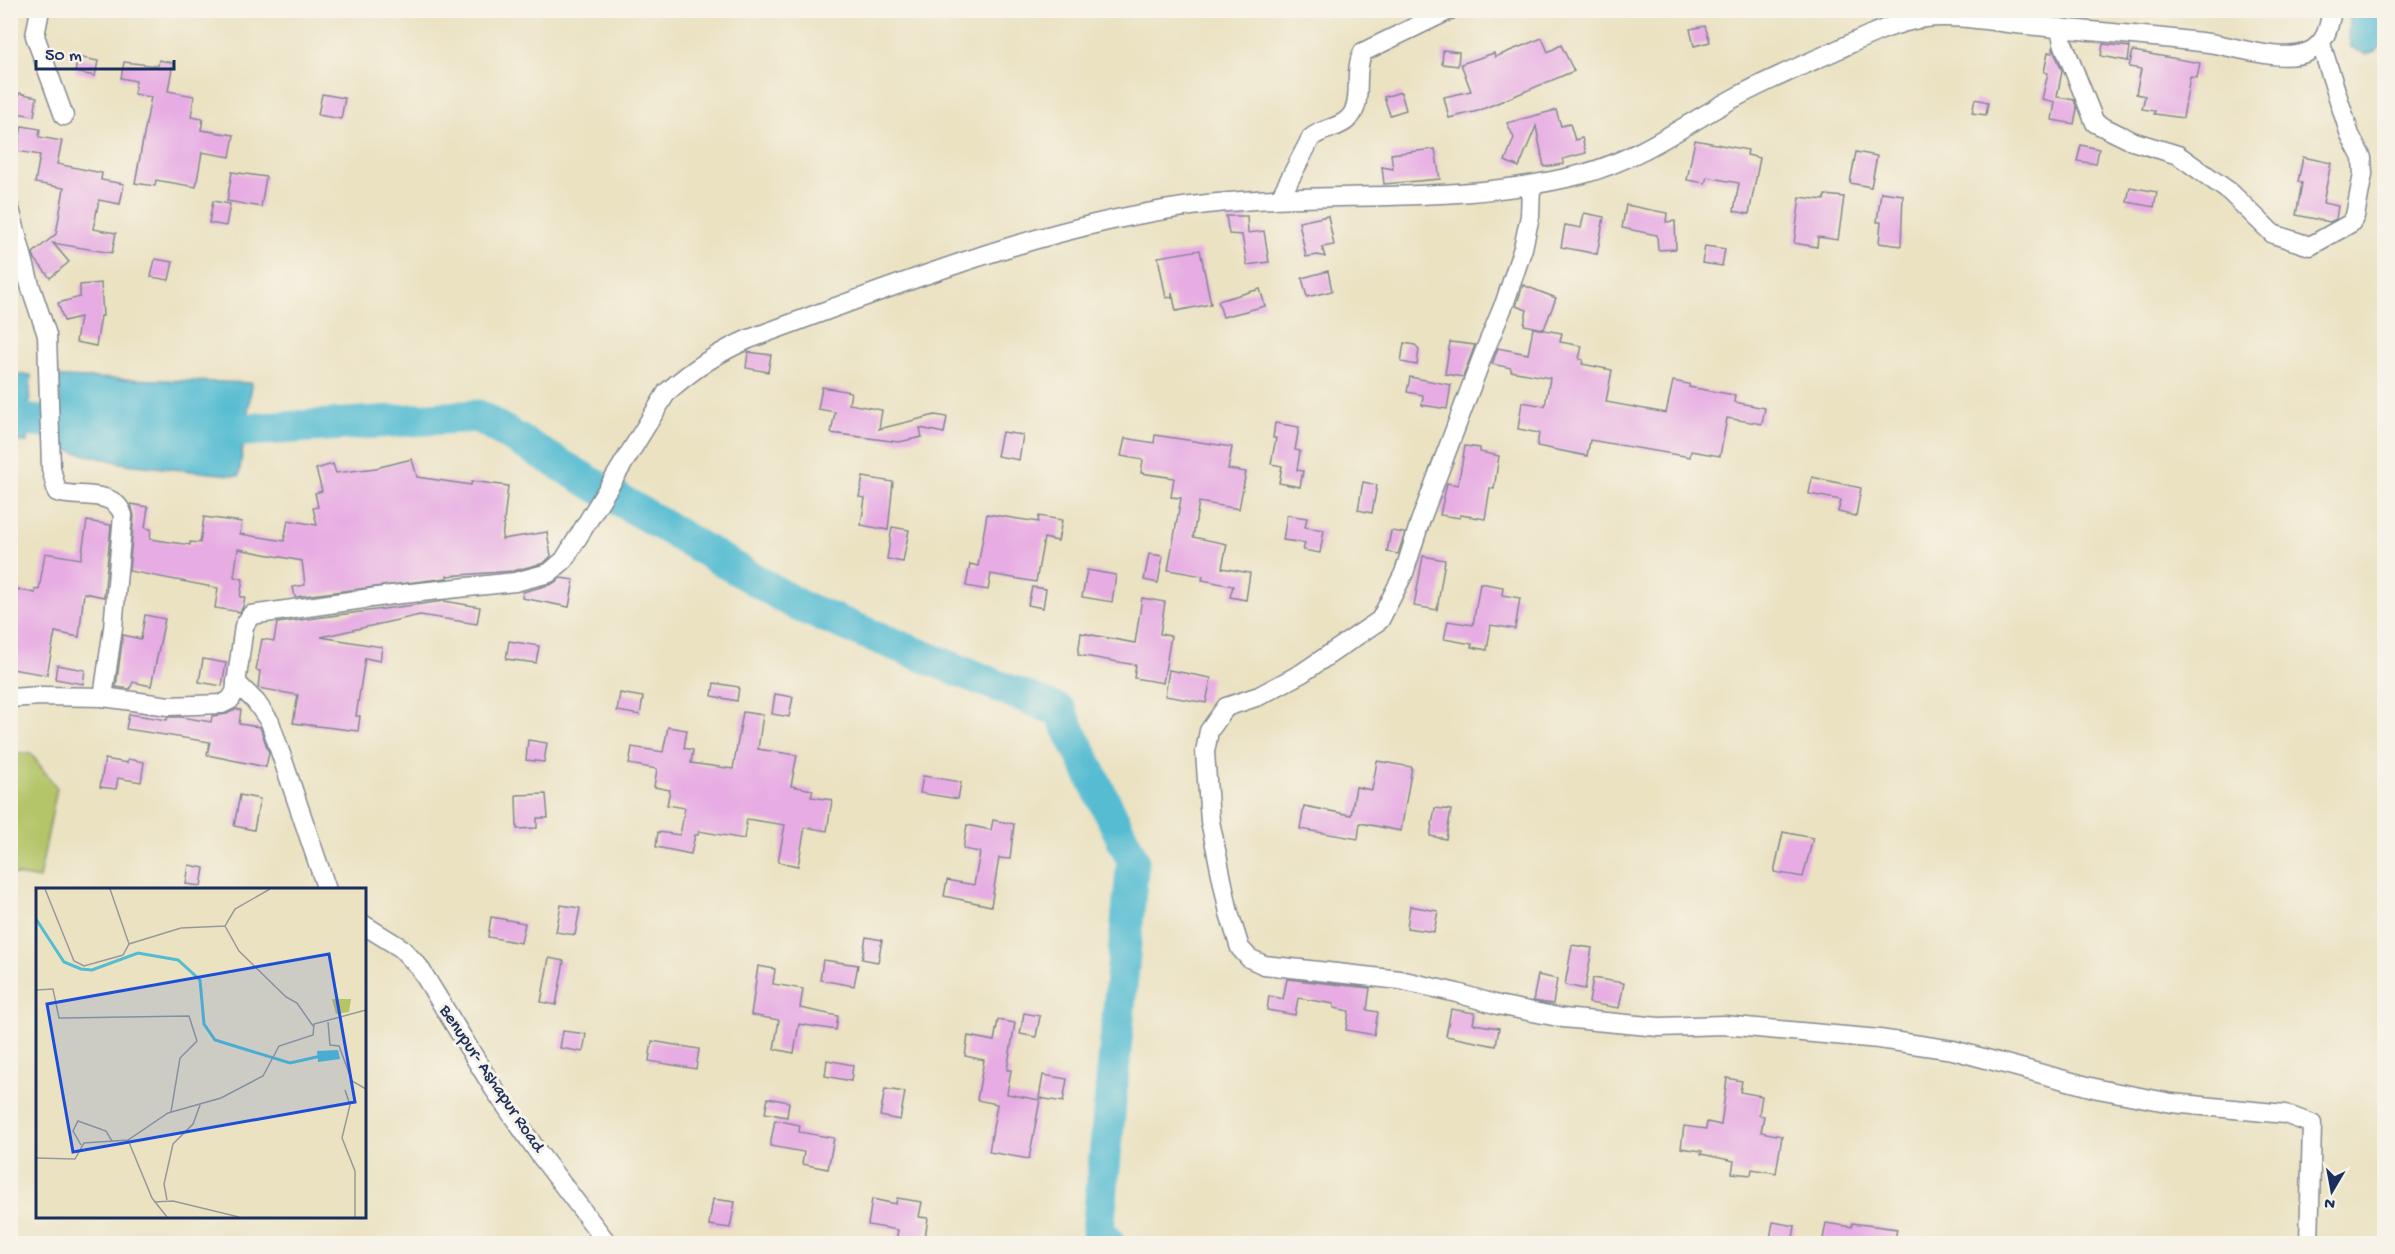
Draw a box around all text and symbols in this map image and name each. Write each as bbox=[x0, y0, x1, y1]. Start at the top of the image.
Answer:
scale bar bbox=[36, 33, 174, 71]
text: 50 m bbox=[45, 46, 82, 67]
inset map bbox=[36, 888, 366, 1218]
street label: Benupur- Ashapur Road bbox=[433, 1000, 549, 1158]
north arrow bbox=[2302, 1161, 2362, 1221]
text: N bbox=[2323, 1192, 2337, 1213]

